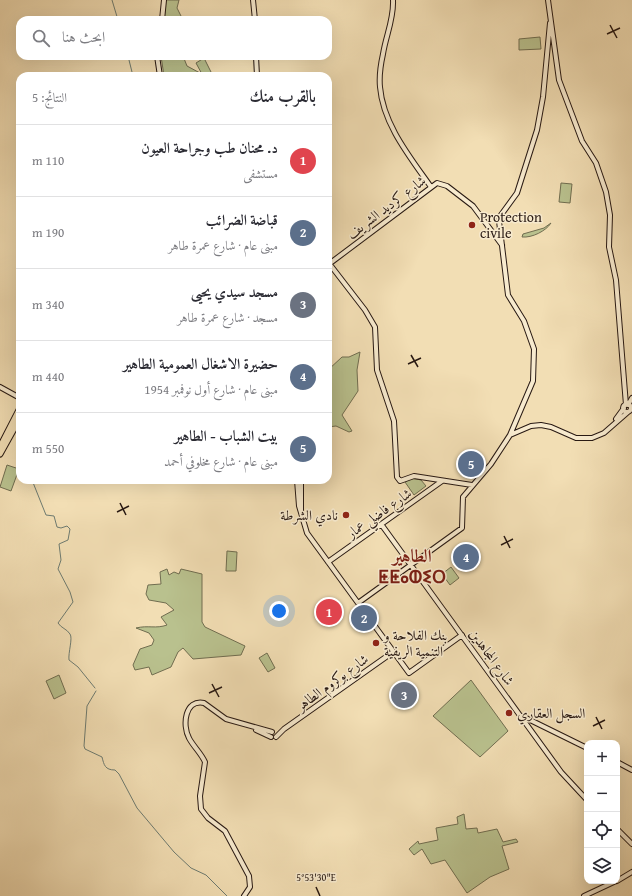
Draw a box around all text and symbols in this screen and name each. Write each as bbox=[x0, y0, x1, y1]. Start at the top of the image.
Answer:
search box bbox=[16, 16, 332, 60]
text: ابحث هنا bbox=[62, 26, 105, 47]
icon: search bbox=[30, 27, 52, 49]
text: بالقرب منك bbox=[249, 83, 316, 108]
text: النتائج: 5 bbox=[32, 88, 67, 107]
text: د. محنان طب وجراحة العيون bbox=[141, 137, 278, 158]
text: 110 m bbox=[32, 151, 64, 170]
text: 1 bbox=[300, 151, 306, 170]
text: مستشفى bbox=[243, 164, 278, 183]
street label: شارع كرديد الشريف bbox=[342, 171, 431, 245]
place label: Protection civile bbox=[480, 207, 542, 243]
text: قباضة الضرائب bbox=[206, 209, 278, 230]
marker: Protection civile bbox=[467, 220, 477, 230]
text: 190 m bbox=[32, 223, 64, 242]
text: 2 bbox=[300, 223, 306, 242]
text: مبنى عام · شارع عمرة طاهر bbox=[168, 236, 278, 255]
text: مسجد سيدي يحيى bbox=[191, 281, 278, 302]
text: 340 m bbox=[32, 295, 64, 314]
text: 3 bbox=[300, 295, 306, 314]
text: مسجد · شارع عمرة طاهر bbox=[177, 308, 278, 327]
text: حضيرة الاشغال العمومية الطاهير bbox=[123, 353, 278, 374]
text: 440 m bbox=[32, 367, 64, 386]
text: 4 bbox=[300, 367, 306, 386]
text: مبنى عام · شارع أول نوفمبر 1954 bbox=[144, 380, 278, 399]
text: بيت الشباب - الطاهير bbox=[174, 425, 278, 446]
text: 550 m bbox=[32, 439, 64, 458]
text: 5 bbox=[300, 439, 306, 458]
pin: 5 bbox=[458, 449, 484, 479]
text: مبنى عام · شارع مخلوفي أحمد bbox=[164, 452, 278, 471]
street label: شارع فاضلي عمار bbox=[341, 483, 417, 546]
place label: نادي الشرطة bbox=[280, 505, 338, 527]
marker: نادي الشرطة bbox=[341, 510, 351, 520]
district label: الطاهير ⵟⵟⴰⵀⵉⵔ bbox=[378, 542, 446, 590]
pin: 4 bbox=[453, 542, 479, 572]
pin: 1 bbox=[316, 597, 342, 627]
your location bbox=[269, 601, 289, 621]
pin: 2 bbox=[351, 603, 377, 633]
place label: بنك الفلاحة و التنمية الريفية bbox=[382, 625, 447, 661]
street label: شارع المجاهدين bbox=[463, 625, 519, 691]
marker: بنك الفلاحة و التنمية الريفية bbox=[371, 638, 381, 648]
street label: شارع بوكروم الطاهر bbox=[290, 649, 374, 719]
pin: 3 bbox=[391, 680, 417, 710]
place label: السجل العقاري bbox=[517, 703, 585, 725]
marker: السجل العقاري bbox=[504, 708, 514, 718]
map controls bbox=[584, 740, 620, 884]
button: + bbox=[584, 740, 620, 776]
button: − bbox=[584, 776, 620, 812]
button: locate bbox=[584, 812, 620, 848]
button: layers bbox=[584, 848, 620, 884]
text: 5°53'30"E bbox=[296, 870, 336, 885]

